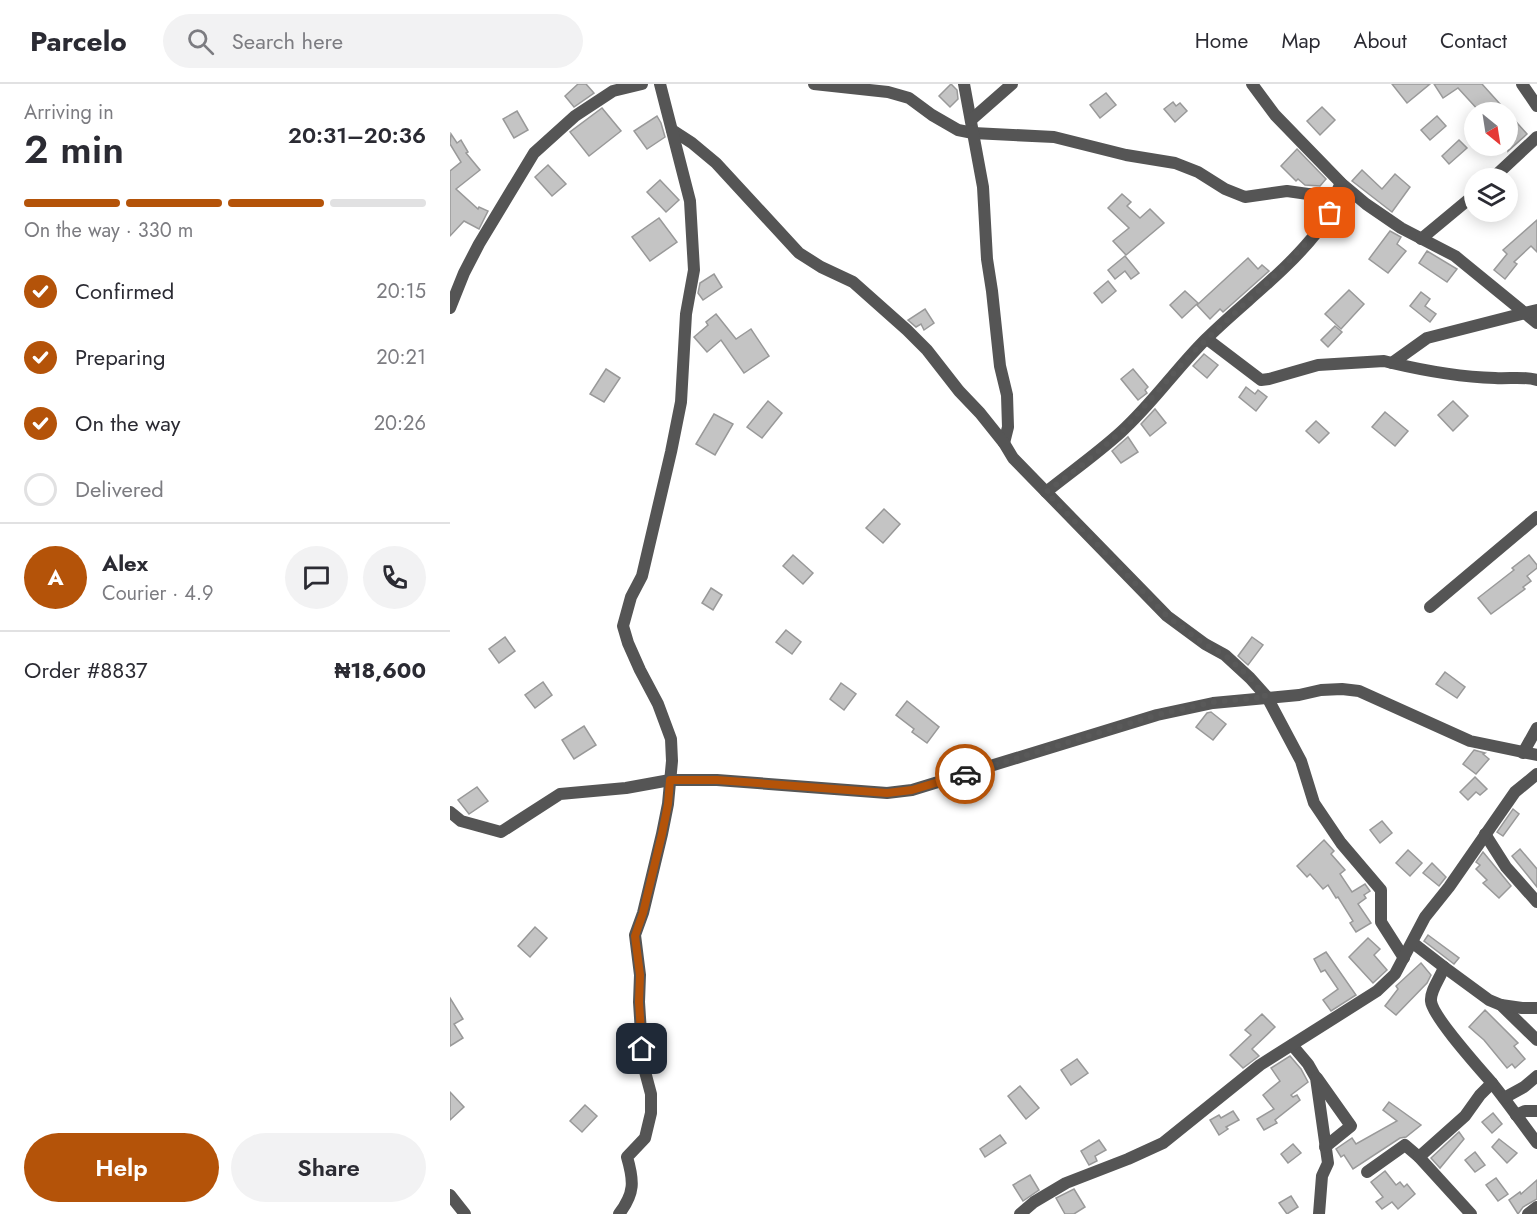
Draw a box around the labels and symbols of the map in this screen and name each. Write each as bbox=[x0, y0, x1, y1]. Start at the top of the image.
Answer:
north arrow bbox=[1464, 102, 1518, 156]
pin bbox=[1304, 187, 1355, 238]
courier bbox=[935, 744, 995, 804]
pin bbox=[616, 1023, 667, 1074]

